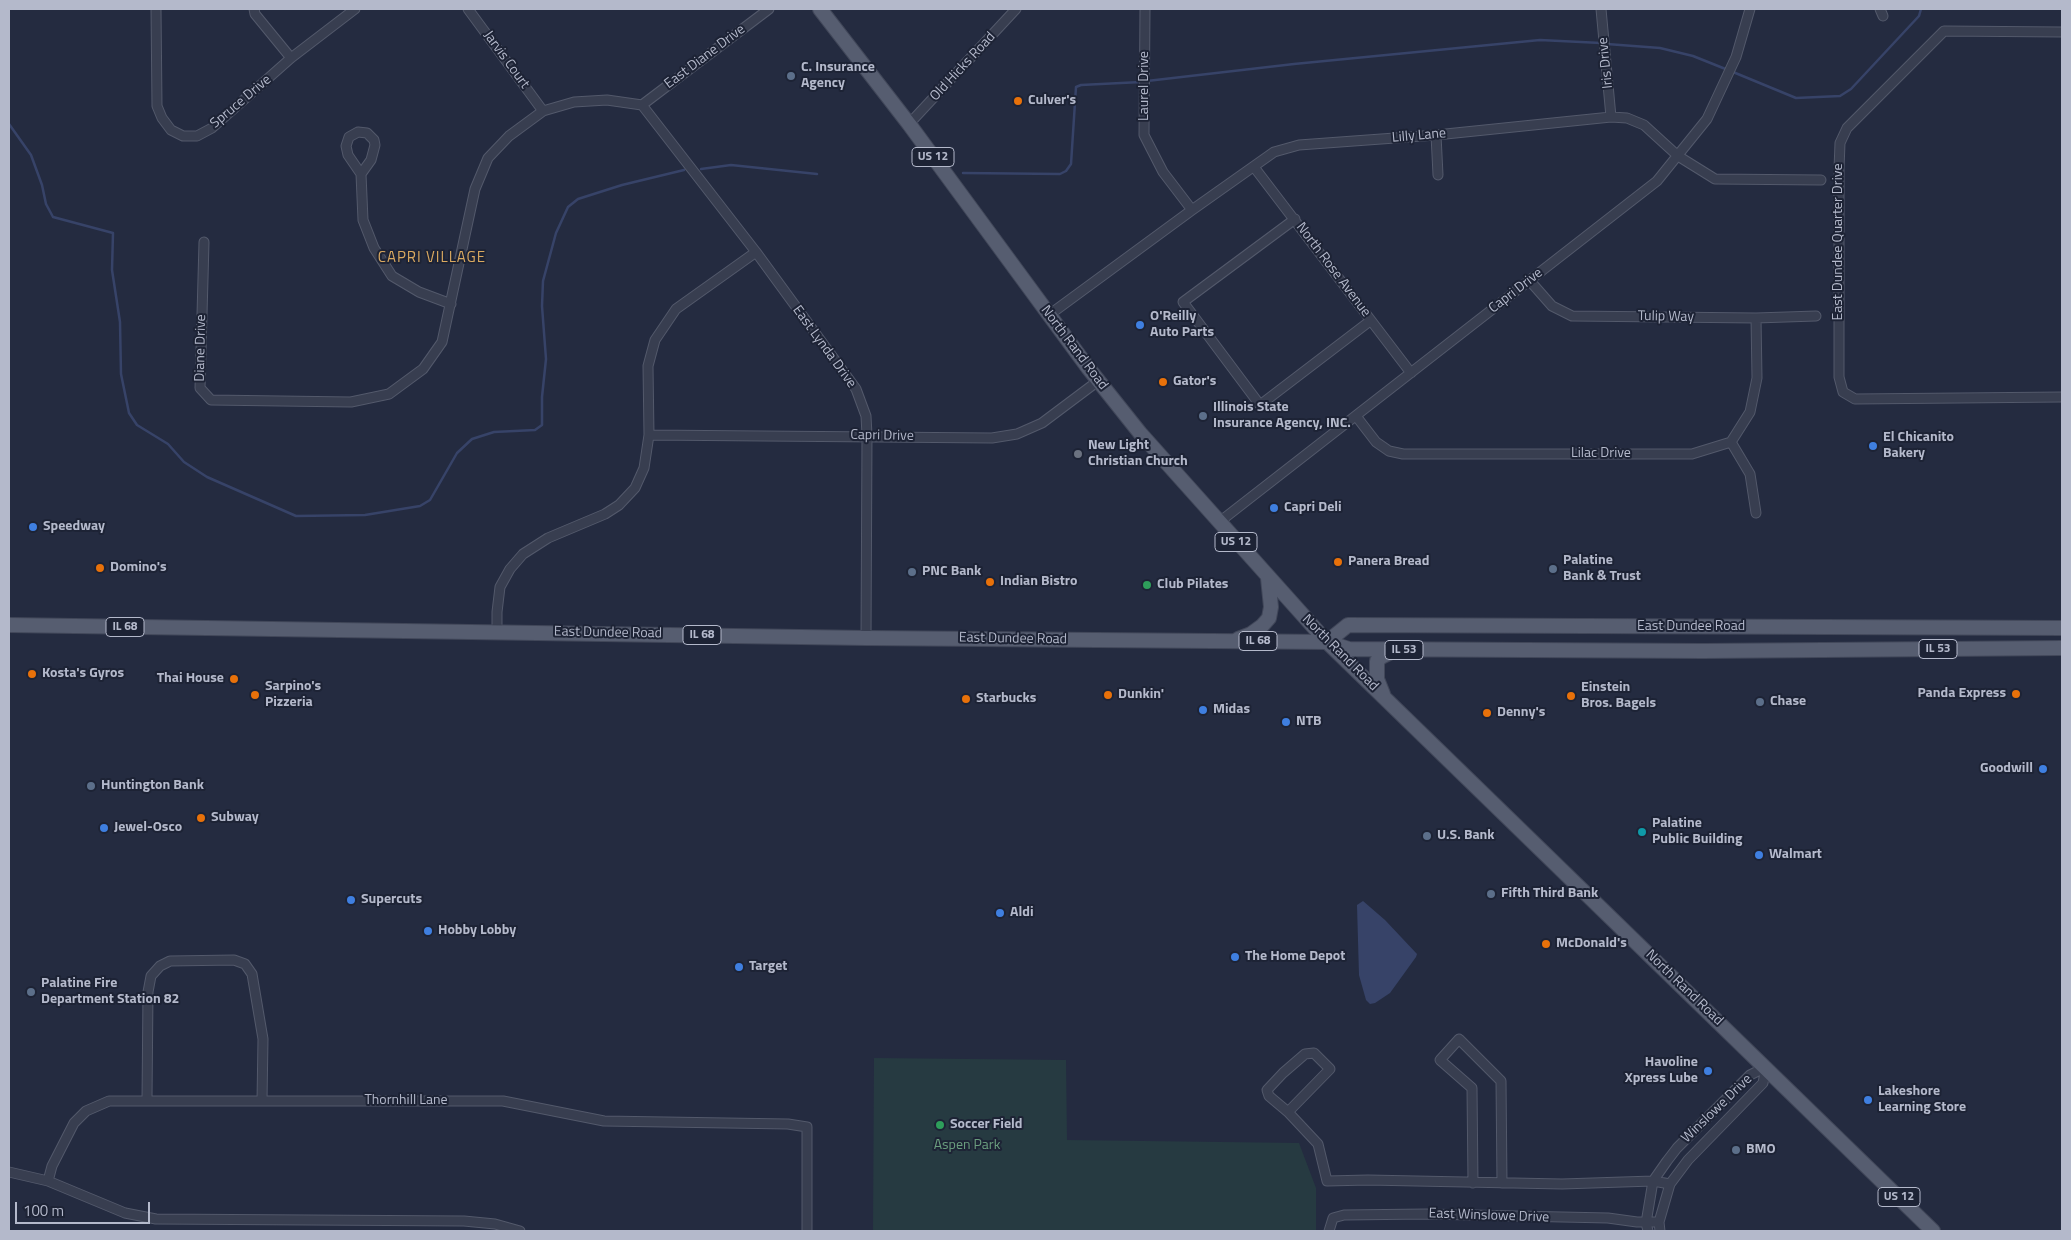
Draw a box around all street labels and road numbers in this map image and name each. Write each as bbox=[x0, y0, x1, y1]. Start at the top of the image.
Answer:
street label: East Diane Drive bbox=[661, 21, 749, 93]
street label: Jarvis Court bbox=[479, 28, 533, 92]
street label: Old Hicks Road bbox=[927, 29, 999, 105]
street label: Iris Drive bbox=[1595, 36, 1617, 90]
street label: Laurel Drive bbox=[1137, 51, 1153, 121]
street label: Spruce Drive bbox=[207, 72, 275, 132]
street label: Lilly Lane bbox=[1391, 125, 1447, 147]
road number: US 12 bbox=[912, 148, 954, 166]
street label: East Dundee Quarter Drive bbox=[1831, 164, 1847, 320]
street label: North Rose Avenue bbox=[1292, 220, 1374, 320]
street label: Capri Drive bbox=[1486, 265, 1546, 317]
street label: East Lynda Drive bbox=[788, 303, 860, 391]
street label: North Rand Road bbox=[1037, 303, 1111, 393]
street label: Tulip Way bbox=[1638, 308, 1694, 326]
street label: Diane Drive bbox=[192, 314, 210, 382]
street label: Capri Drive bbox=[850, 427, 914, 445]
street label: Lilac Drive bbox=[1571, 446, 1631, 462]
road number: US 12 bbox=[1215, 532, 1257, 552]
street label: North Rand Road bbox=[1298, 611, 1382, 695]
road number: IL 68 bbox=[106, 618, 144, 636]
street label: East Dundee Road bbox=[1637, 619, 1745, 635]
street label: East Dundee Road bbox=[554, 624, 662, 642]
road number: IL 68 bbox=[683, 626, 721, 644]
street label: East Dundee Road bbox=[959, 630, 1067, 648]
road number: IL 68 bbox=[1239, 631, 1277, 650]
road number: IL 53 bbox=[1385, 640, 1423, 660]
road number: IL 53 bbox=[1919, 640, 1957, 659]
street label: North Rand Road bbox=[1642, 947, 1726, 1029]
street label: Winslowe Drive bbox=[1678, 1071, 1756, 1147]
street label: Thornhill Lane bbox=[364, 1093, 448, 1109]
road number: US 12 bbox=[1878, 1188, 1920, 1206]
street label: East Winslowe Drive bbox=[1428, 1205, 1550, 1227]

